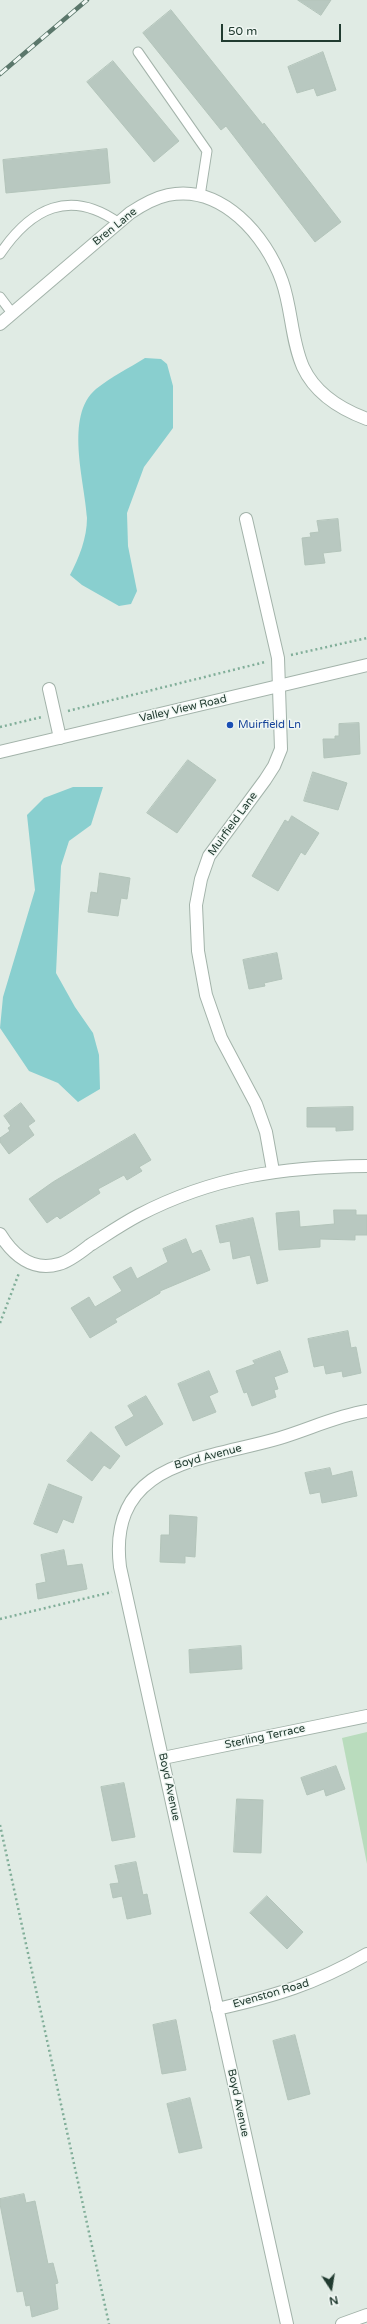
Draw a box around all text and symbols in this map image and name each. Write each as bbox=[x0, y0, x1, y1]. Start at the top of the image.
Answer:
scale bar bbox=[223, 16, 343, 42]
text: 50 m bbox=[228, 24, 257, 38]
street label: Bren Lane bbox=[90, 205, 140, 249]
street label: Valley View Road bbox=[138, 693, 228, 725]
place label: Muirfield Ln bbox=[238, 718, 301, 732]
marker: Muirfield Ln bbox=[225, 720, 235, 730]
street label: Muirfield Lane bbox=[206, 790, 260, 858]
street label: Boyd Avenue bbox=[173, 1442, 243, 1472]
street label: Sterling Terrace bbox=[224, 1722, 306, 1752]
street label: Boyd Avenue bbox=[155, 1752, 183, 1822]
street label: Evenston Road bbox=[231, 1977, 311, 2011]
street label: Boyd Avenue bbox=[224, 2068, 252, 2138]
north arrow bbox=[311, 2268, 351, 2308]
text: N bbox=[328, 2293, 339, 2308]

